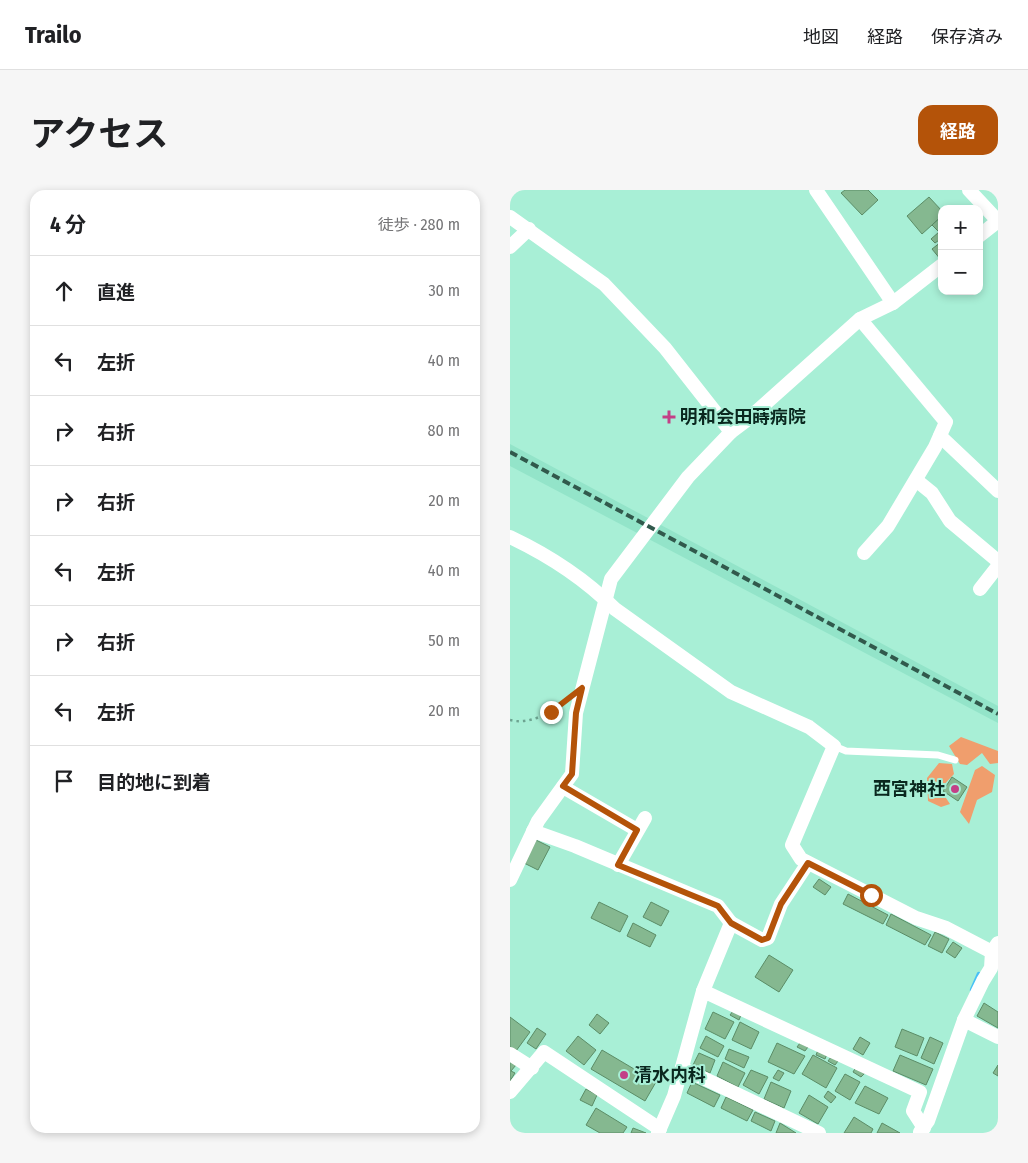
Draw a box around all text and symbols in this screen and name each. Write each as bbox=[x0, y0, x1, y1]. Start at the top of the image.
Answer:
text: Trailo bbox=[25, 21, 82, 49]
text: 地図 bbox=[803, 26, 839, 48]
text: 経路 bbox=[867, 26, 903, 48]
text: 保存済み bbox=[931, 26, 1003, 48]
button: 経路 bbox=[918, 105, 998, 155]
text: アクセス bbox=[30, 113, 168, 155]
map controls bbox=[938, 205, 983, 295]
button: + bbox=[938, 205, 983, 250]
text: 4 分 bbox=[50, 212, 86, 238]
text: 徒歩 · 280 m bbox=[378, 215, 460, 234]
button: − bbox=[938, 250, 983, 295]
icon: ahead bbox=[50, 277, 78, 305]
text: 直進 bbox=[97, 281, 135, 304]
text: 30 m bbox=[428, 281, 460, 300]
icon: left bbox=[50, 347, 78, 375]
text: 左折 bbox=[97, 351, 135, 374]
text: 40 m bbox=[428, 351, 460, 370]
place label: 明和会田蒔病院 bbox=[680, 406, 806, 428]
marker: 明和会田蒔病院 bbox=[662, 410, 676, 424]
icon: right bbox=[50, 417, 78, 445]
text: 右折 bbox=[97, 421, 135, 444]
text: 80 m bbox=[428, 421, 460, 440]
icon: right bbox=[50, 487, 78, 515]
text: 右折 bbox=[97, 491, 135, 514]
text: 20 m bbox=[429, 491, 460, 510]
icon: left bbox=[50, 557, 78, 585]
text: 左折 bbox=[97, 561, 135, 584]
text: 40 m bbox=[428, 561, 460, 580]
icon: right bbox=[50, 627, 78, 655]
text: 右折 bbox=[97, 631, 135, 654]
text: 50 m bbox=[428, 631, 460, 650]
icon: left bbox=[50, 697, 78, 725]
text: 左折 bbox=[97, 701, 135, 724]
text: 20 m bbox=[429, 701, 460, 720]
route end bbox=[540, 701, 563, 724]
icon: arrive bbox=[50, 767, 78, 795]
text: 目的地に到着 bbox=[97, 771, 211, 794]
place label: 西宮神社 bbox=[873, 778, 945, 800]
marker: 西宮神社 bbox=[949, 783, 961, 795]
route start bbox=[860, 884, 883, 907]
place label: 清水内科 bbox=[634, 1064, 706, 1086]
marker: 清水内科 bbox=[618, 1069, 630, 1081]

